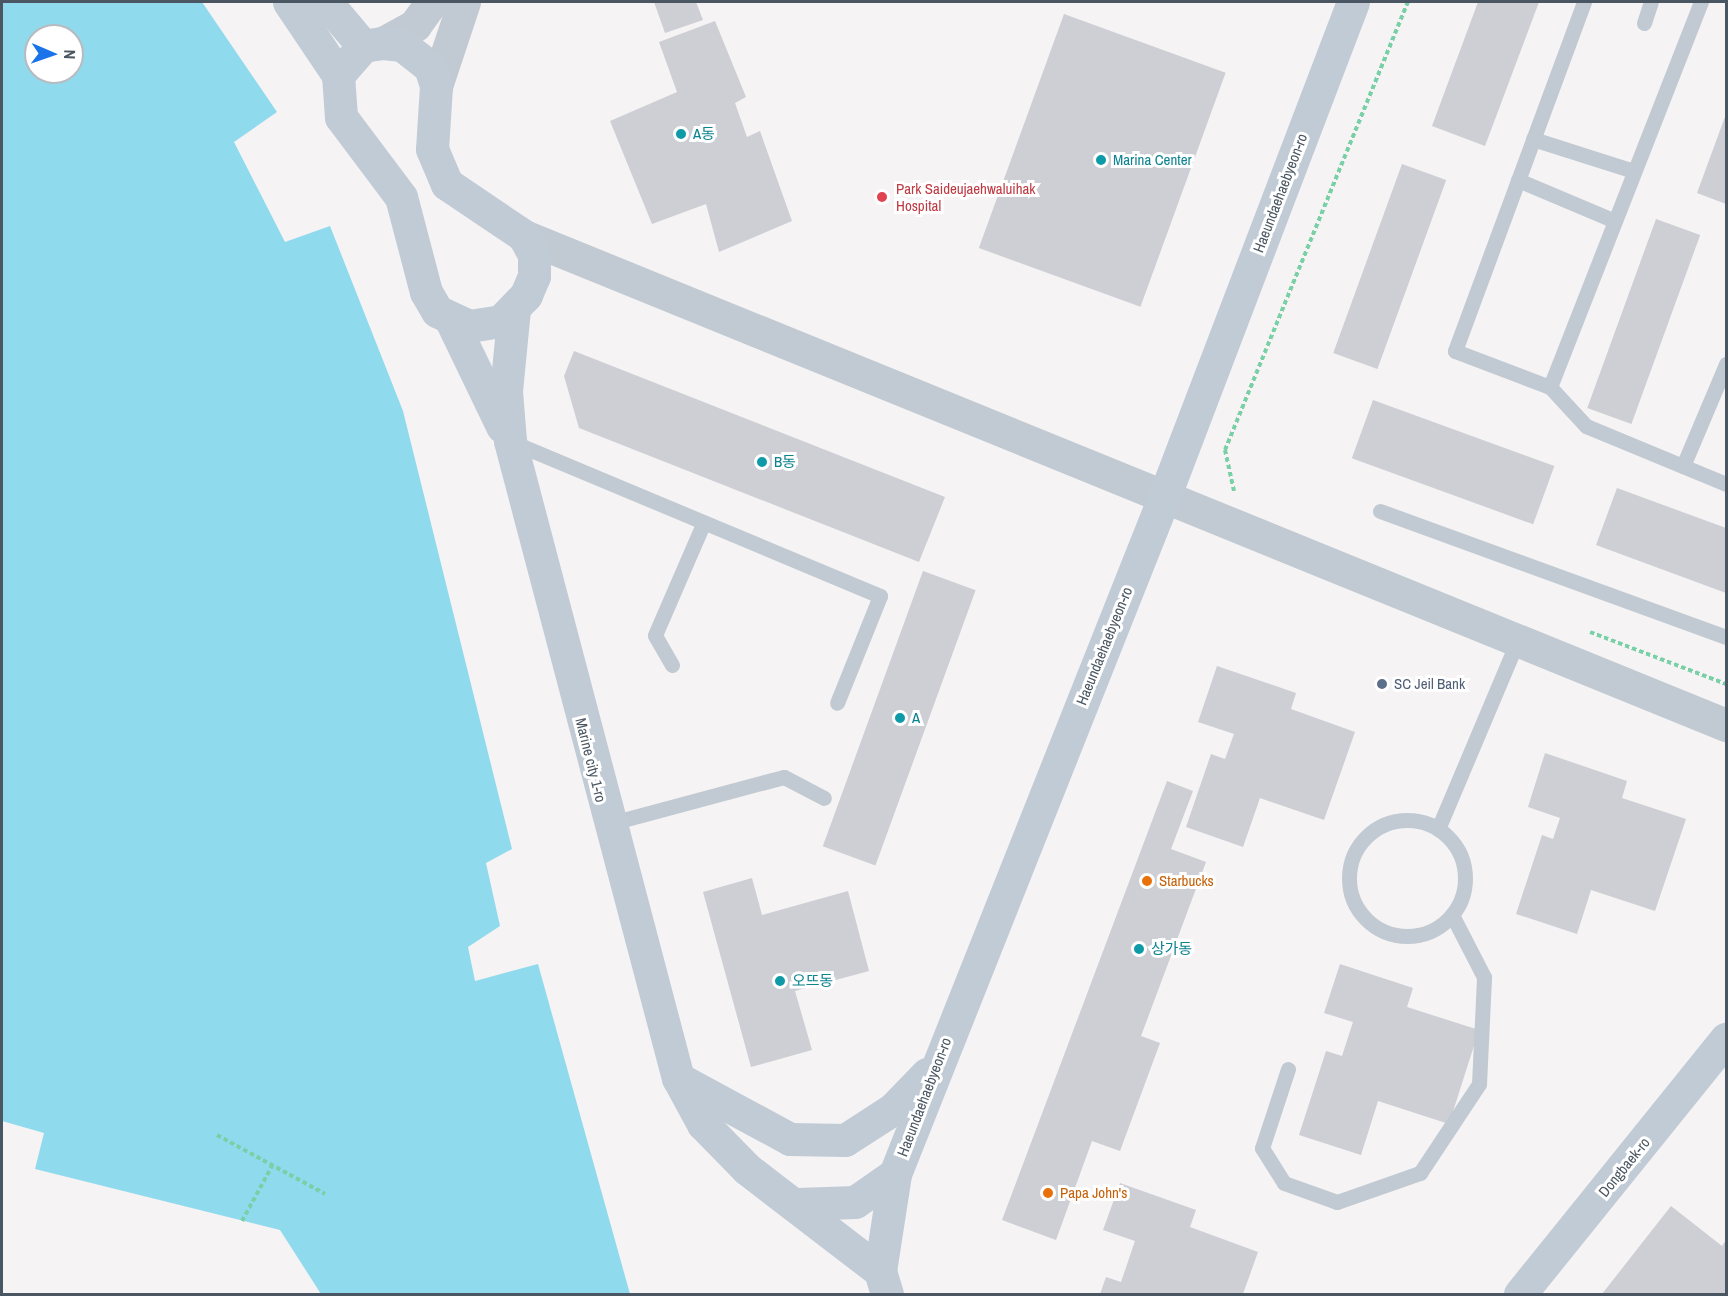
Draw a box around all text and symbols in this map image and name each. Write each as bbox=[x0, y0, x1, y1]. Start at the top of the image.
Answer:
north arrow bbox=[24, 24, 84, 84]
text: N bbox=[59, 49, 81, 60]
place label: A동 bbox=[693, 125, 715, 143]
marker: A동 bbox=[674, 127, 688, 141]
street label: Haeundaehaebyeon-ro bbox=[1249, 131, 1311, 255]
place label: Marina Center bbox=[1113, 151, 1192, 169]
marker: Marina Center bbox=[1094, 153, 1108, 167]
place label: Park Saideujaehwaluihak Hospital bbox=[896, 179, 1035, 214]
marker: Park Saideujaehwaluihak Hospital bbox=[873, 188, 891, 206]
place label: B동 bbox=[774, 453, 796, 471]
marker: B동 bbox=[755, 455, 769, 469]
street label: Haeundaehaebyeon-ro bbox=[1072, 584, 1136, 708]
place label: SC Jeil Bank bbox=[1394, 675, 1465, 693]
marker: SC Jeil Bank bbox=[1375, 677, 1389, 691]
place label: A bbox=[912, 709, 920, 727]
marker: A bbox=[893, 711, 907, 725]
street label: Marine city 1-ro bbox=[572, 716, 610, 804]
place label: Starbucks bbox=[1159, 872, 1214, 890]
marker: Starbucks bbox=[1140, 874, 1154, 888]
place label: 상가동 bbox=[1151, 940, 1192, 958]
marker: 상가동 bbox=[1132, 942, 1146, 956]
place label: 오뜨동 bbox=[792, 972, 833, 990]
marker: 오뜨동 bbox=[773, 974, 787, 988]
street label: Haeundaehaebyeon-ro bbox=[893, 1035, 955, 1159]
street label: Dongbaek-ro bbox=[1595, 1134, 1653, 1200]
place label: Papa John's bbox=[1060, 1184, 1127, 1202]
marker: Papa John's bbox=[1041, 1186, 1055, 1200]

